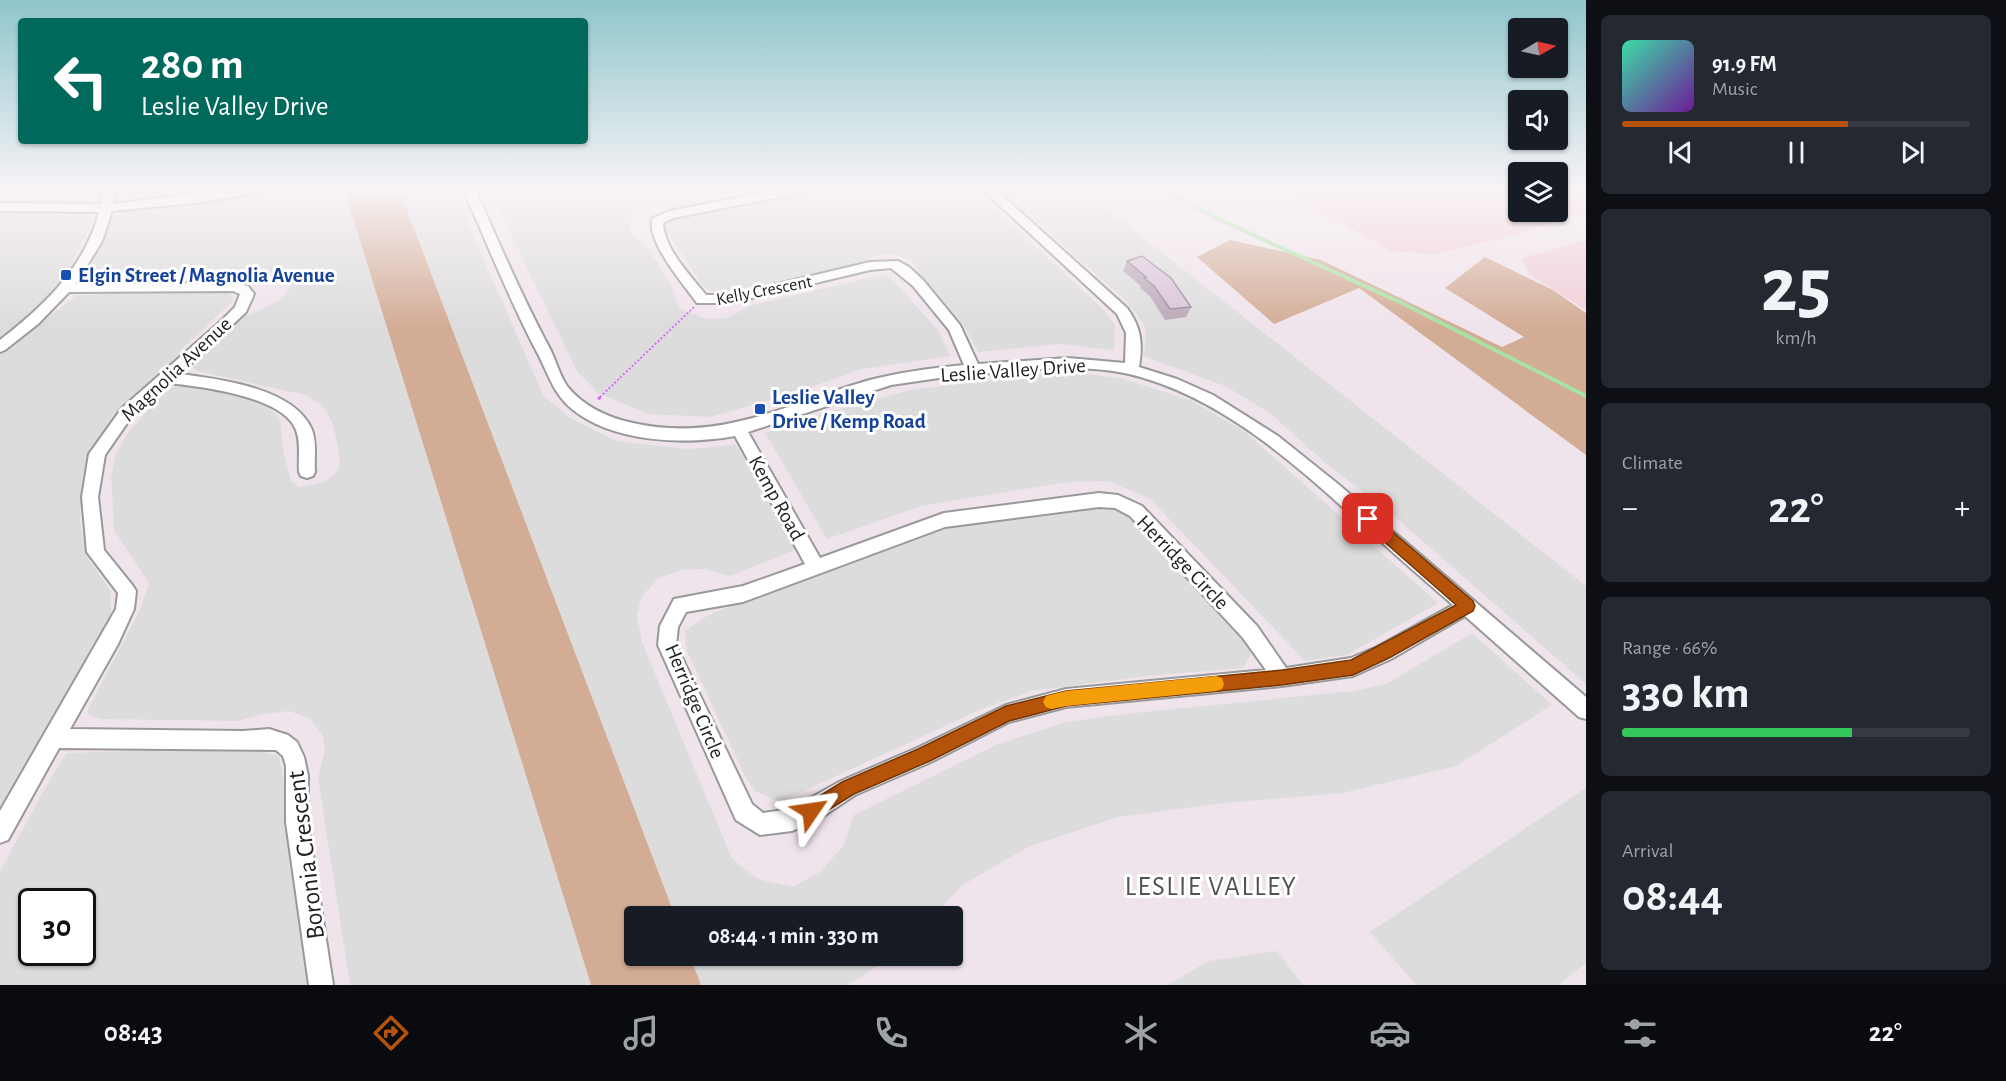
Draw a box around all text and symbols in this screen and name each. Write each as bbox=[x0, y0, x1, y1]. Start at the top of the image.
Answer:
north arrow bbox=[1508, 18, 1568, 78]
map controls bbox=[1508, 18, 1568, 222]
icon: left bbox=[42, 42, 120, 120]
text: 280 m bbox=[141, 44, 244, 86]
text: 91.9 FM bbox=[1712, 53, 1777, 75]
text: Music bbox=[1712, 79, 1758, 99]
button: sound bbox=[1508, 90, 1568, 150]
text: Leslie Valley Drive bbox=[141, 93, 329, 120]
icon: previous bbox=[1664, 136, 1697, 169]
icon: pause bbox=[1780, 136, 1813, 169]
icon: next bbox=[1896, 136, 1929, 169]
button: layers bbox=[1508, 162, 1568, 222]
text: 25 bbox=[1761, 248, 1831, 326]
place label: Elgin Street / Magnolia Avenue bbox=[78, 265, 335, 286]
marker: Elgin Street / Magnolia Avenue bbox=[59, 268, 73, 282]
street label: Kelly Crescent bbox=[715, 273, 814, 309]
street label: Magnolia Avenue bbox=[117, 313, 235, 425]
text: km/h bbox=[1775, 328, 1817, 348]
street label: Leslie Valley Drive bbox=[940, 355, 1087, 386]
place label: Leslie Valley Drive / Kemp Road bbox=[772, 387, 926, 432]
marker: Leslie Valley Drive / Kemp Road bbox=[753, 402, 767, 416]
street label: Kemp Road bbox=[745, 452, 808, 544]
text: Climate bbox=[1622, 453, 1683, 473]
text: 22° bbox=[1768, 486, 1824, 531]
text: − bbox=[1622, 492, 1638, 525]
text: + bbox=[1954, 492, 1970, 525]
pin bbox=[1342, 493, 1393, 544]
icon: arrive bbox=[1351, 502, 1384, 535]
street label: Herridge Circle bbox=[1133, 511, 1233, 614]
text: Range · 66% bbox=[1622, 638, 1717, 658]
street label: Herridge Circle bbox=[661, 641, 728, 762]
text: 330 km bbox=[1622, 671, 1750, 716]
street label: Boronia Crescent bbox=[283, 769, 329, 941]
position arrow bbox=[779, 779, 843, 843]
text: Arrival bbox=[1622, 841, 1673, 861]
district label: LESLIE VALLEY bbox=[1125, 873, 1297, 900]
text: 08:44 bbox=[1622, 874, 1723, 919]
speed limit sign: 30 bbox=[18, 888, 96, 966]
text: 08:44 · 1 min · 330 m bbox=[708, 925, 879, 947]
icon: directions bbox=[370, 1012, 412, 1054]
icon: music bbox=[620, 1012, 662, 1054]
icon: phone bbox=[870, 1012, 912, 1054]
icon: climate bbox=[1120, 1012, 1162, 1054]
icon: car bbox=[1369, 1012, 1411, 1054]
icon: filters bbox=[1619, 1012, 1661, 1054]
text: 08:43 bbox=[104, 1019, 163, 1046]
text: 22° bbox=[1869, 1019, 1902, 1046]

